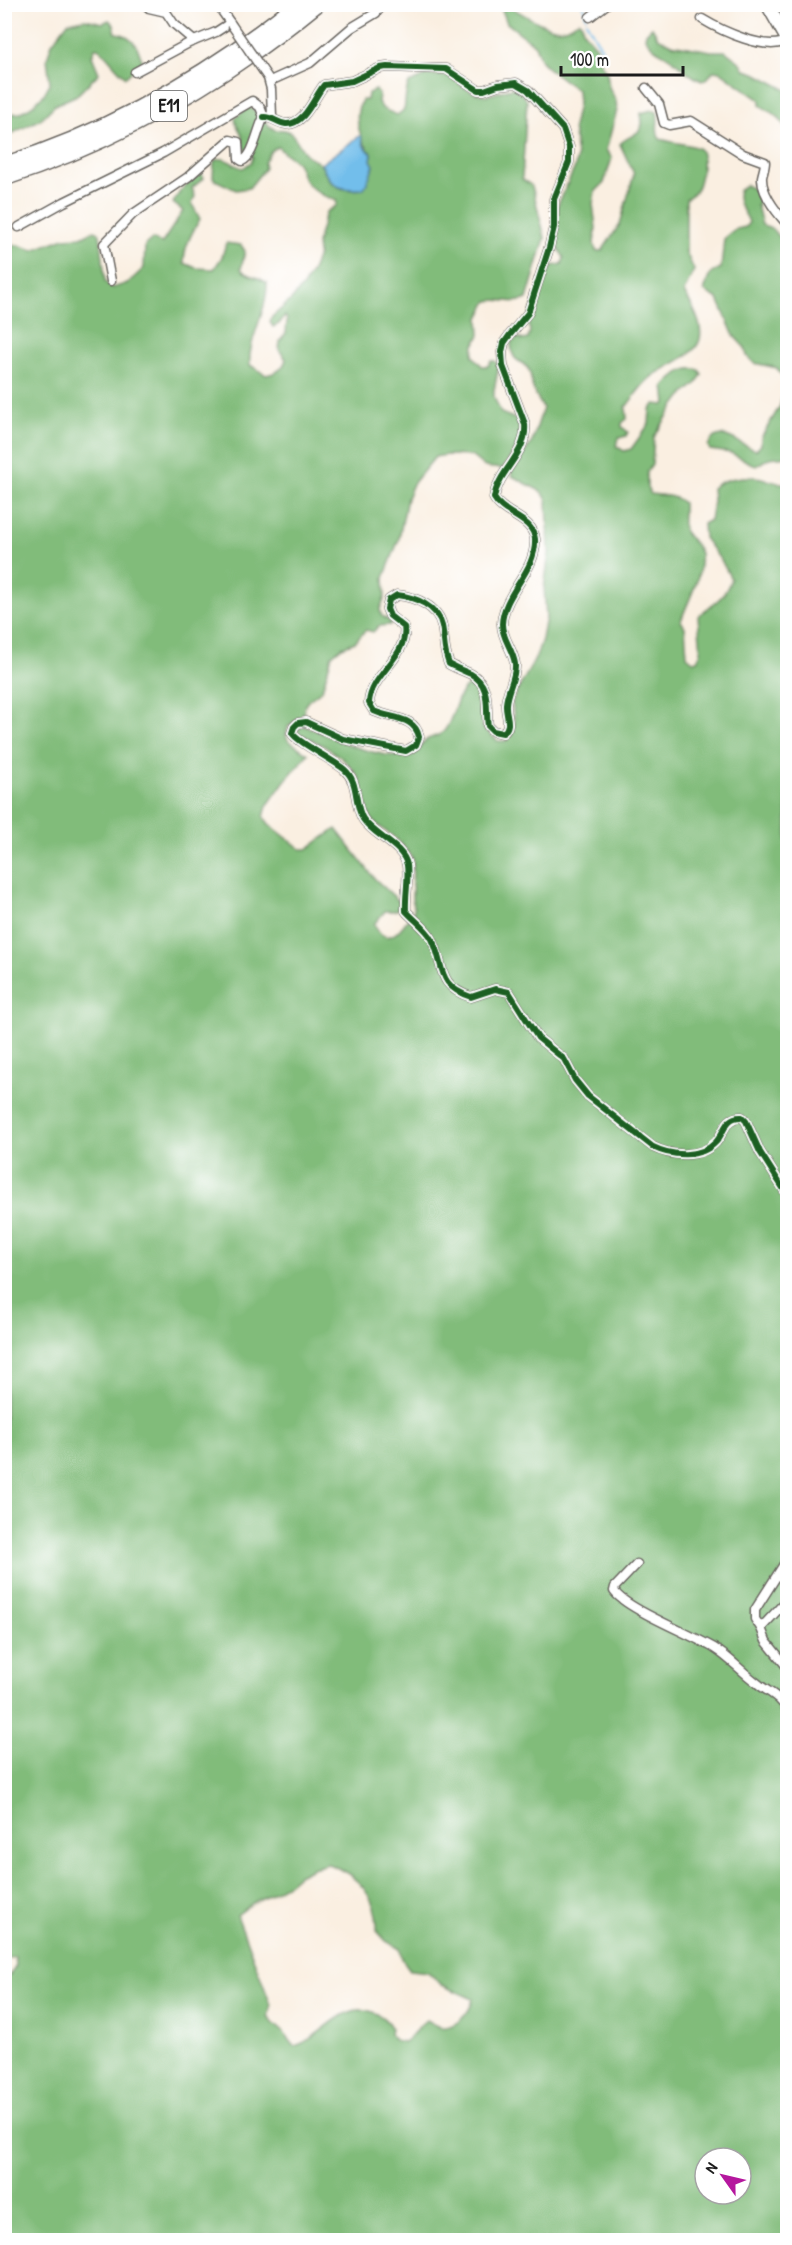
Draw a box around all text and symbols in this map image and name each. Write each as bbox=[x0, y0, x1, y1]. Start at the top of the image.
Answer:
scale bar bbox=[561, 39, 682, 77]
text: 100 m bbox=[570, 47, 609, 72]
road number: E11 bbox=[151, 91, 187, 121]
north arrow bbox=[693, 2146, 753, 2206]
text: N bbox=[699, 2158, 722, 2177]

